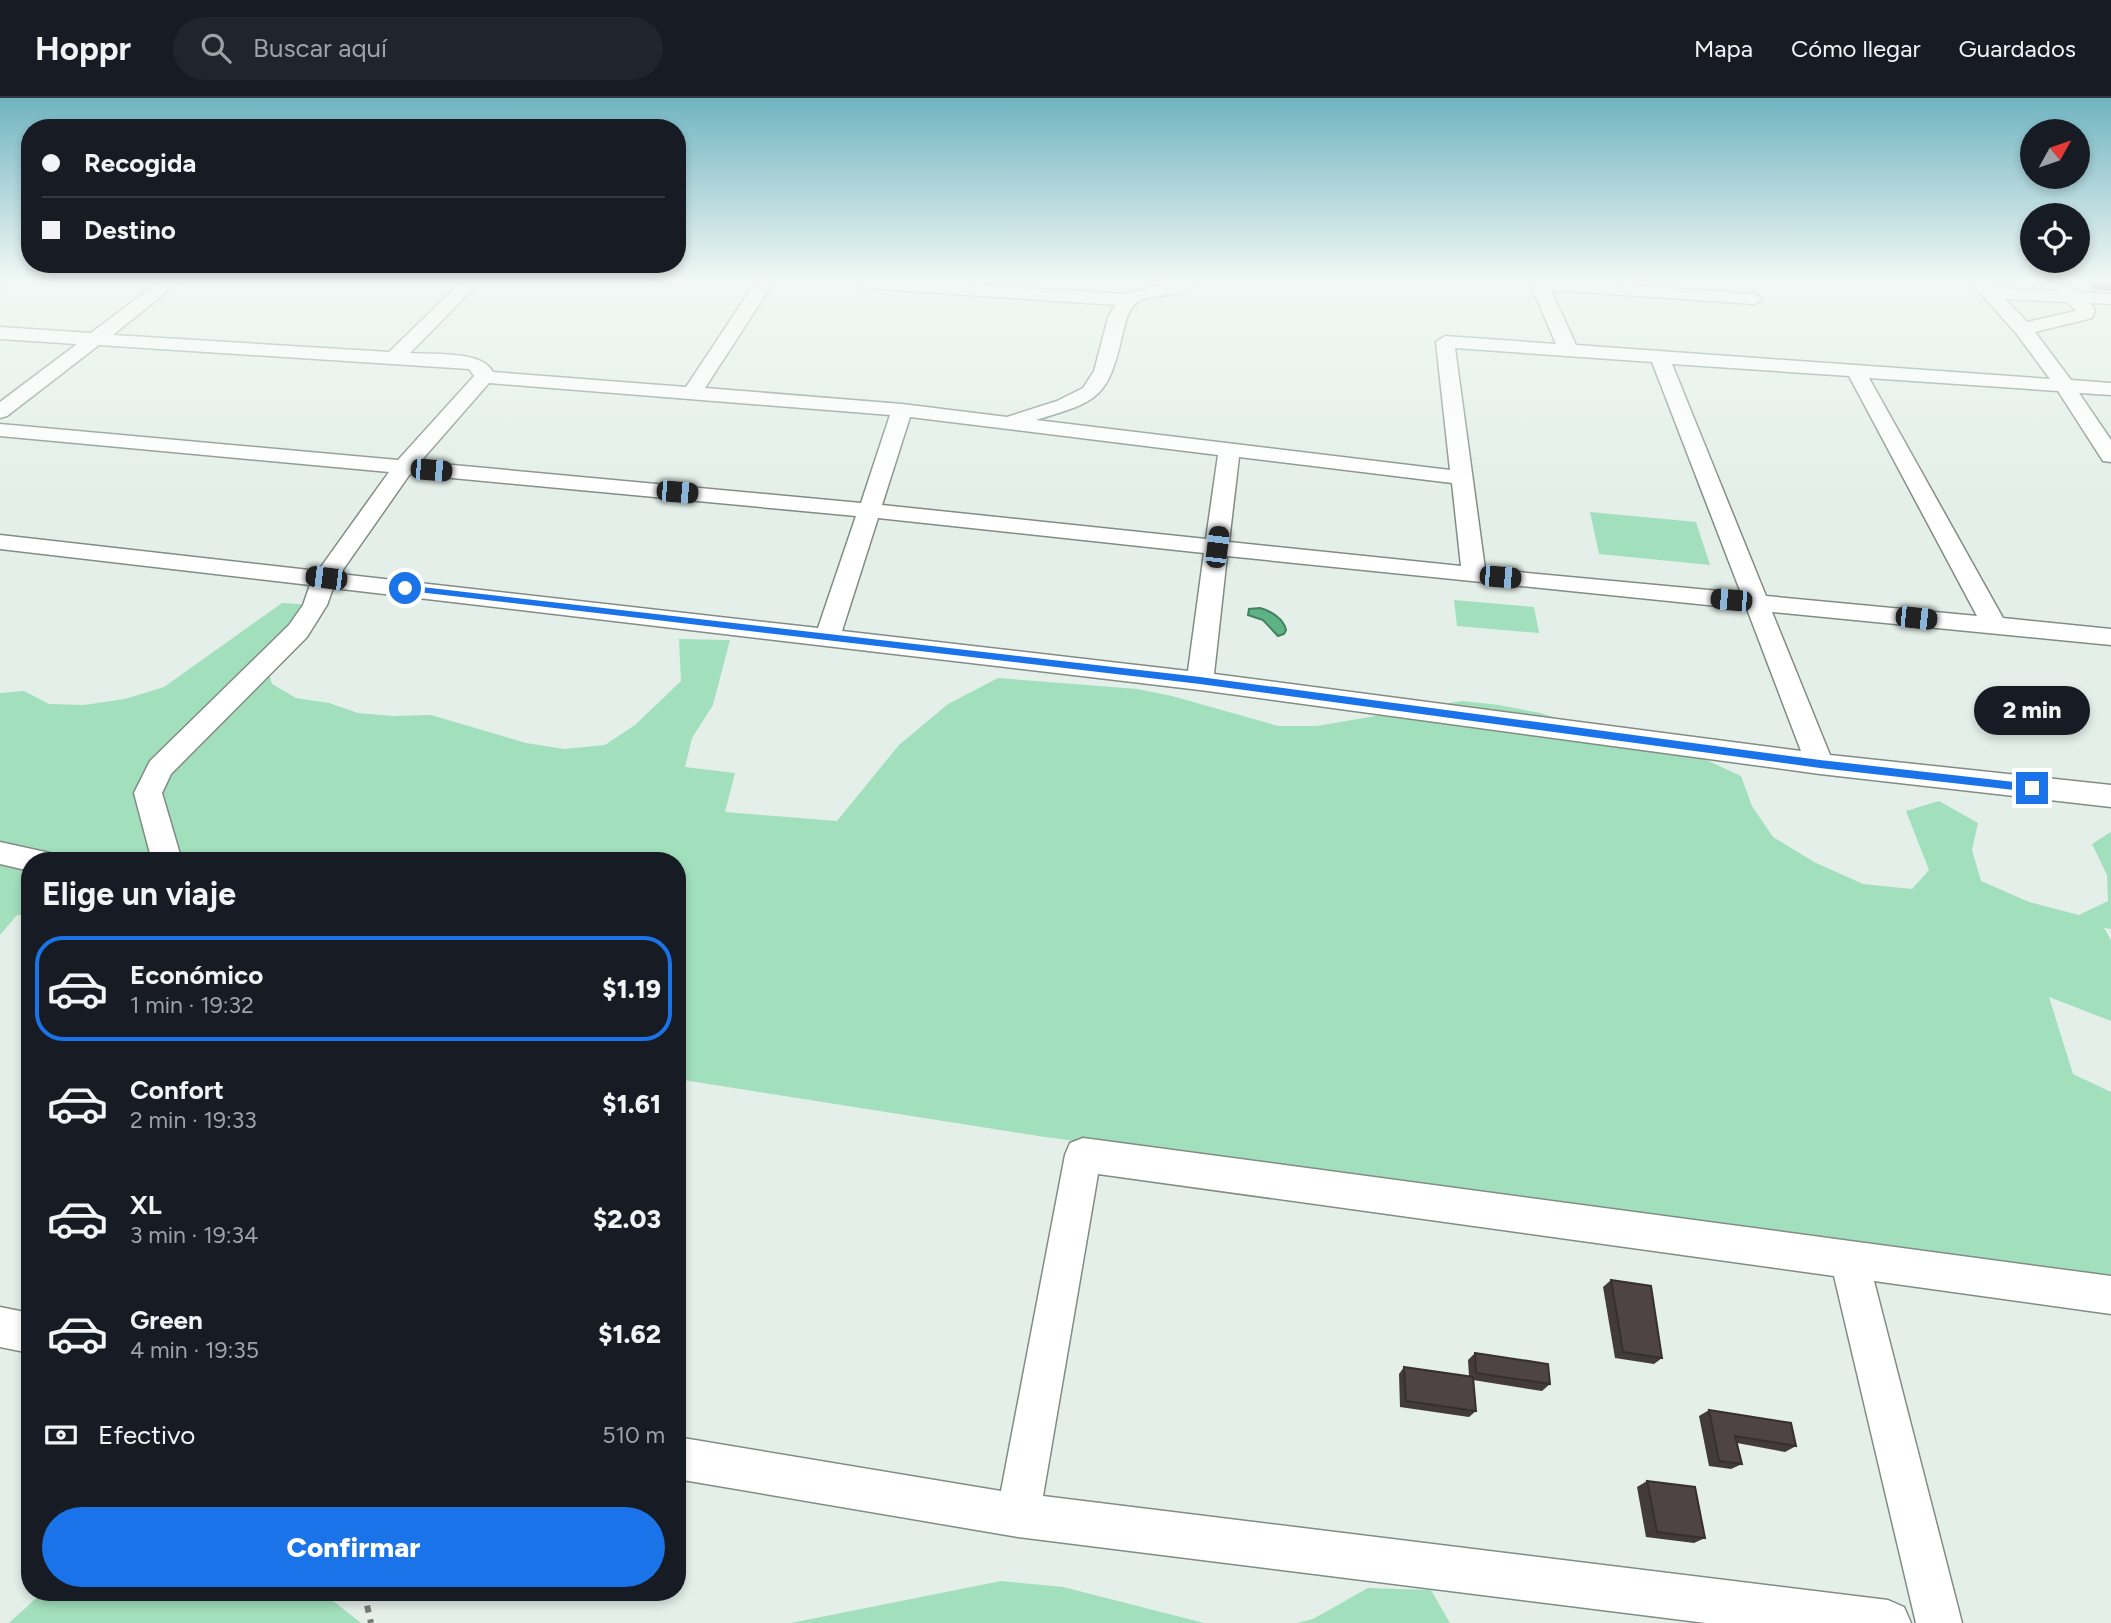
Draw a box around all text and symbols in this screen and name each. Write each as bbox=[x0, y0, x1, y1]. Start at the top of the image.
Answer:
search box bbox=[173, 17, 663, 80]
text: Hoppr bbox=[35, 29, 131, 68]
icon: search bbox=[197, 29, 235, 67]
text: Buscar aquí bbox=[253, 32, 387, 64]
text: Mapa bbox=[1694, 34, 1753, 63]
text: Cómo llegar bbox=[1791, 34, 1921, 63]
text: Guardados bbox=[1959, 34, 2076, 63]
north arrow bbox=[2020, 119, 2090, 189]
map controls bbox=[2020, 119, 2090, 273]
text: Recogida bbox=[84, 147, 196, 179]
button: locate bbox=[2020, 203, 2090, 273]
text: Destino bbox=[84, 214, 176, 246]
car bbox=[410, 458, 453, 482]
car bbox=[656, 480, 699, 504]
car bbox=[1205, 525, 1230, 569]
car bbox=[304, 565, 349, 591]
car bbox=[1479, 565, 1522, 589]
route start bbox=[389, 572, 421, 604]
car bbox=[1710, 588, 1753, 612]
car bbox=[1895, 605, 1938, 631]
callout: 2 min bbox=[1974, 686, 2090, 736]
text: 2 min bbox=[2003, 696, 2061, 724]
route end bbox=[2016, 772, 2048, 804]
text: Elige un viaje bbox=[42, 875, 236, 913]
icon: car bbox=[46, 957, 109, 1020]
text: Económico bbox=[130, 959, 263, 991]
text: $1.19 bbox=[602, 973, 661, 1005]
text: 1 min · 19:32 bbox=[130, 991, 254, 1019]
icon: car bbox=[46, 1072, 109, 1135]
text: Confort bbox=[130, 1074, 224, 1106]
text: $1.61 bbox=[602, 1088, 661, 1120]
text: 2 min · 19:33 bbox=[130, 1106, 257, 1134]
icon: car bbox=[46, 1187, 109, 1250]
text: XL bbox=[130, 1189, 162, 1221]
text: $2.03 bbox=[593, 1203, 661, 1235]
text: 3 min · 19:34 bbox=[130, 1221, 258, 1249]
icon: car bbox=[46, 1302, 109, 1365]
text: Green bbox=[130, 1304, 203, 1336]
text: $1.62 bbox=[598, 1318, 661, 1350]
text: 4 min · 19:35 bbox=[130, 1336, 259, 1364]
icon: cash bbox=[42, 1416, 80, 1454]
text: Efectivo bbox=[98, 1419, 195, 1451]
text: 510 m bbox=[602, 1421, 665, 1449]
button: Confirmar bbox=[42, 1507, 665, 1587]

